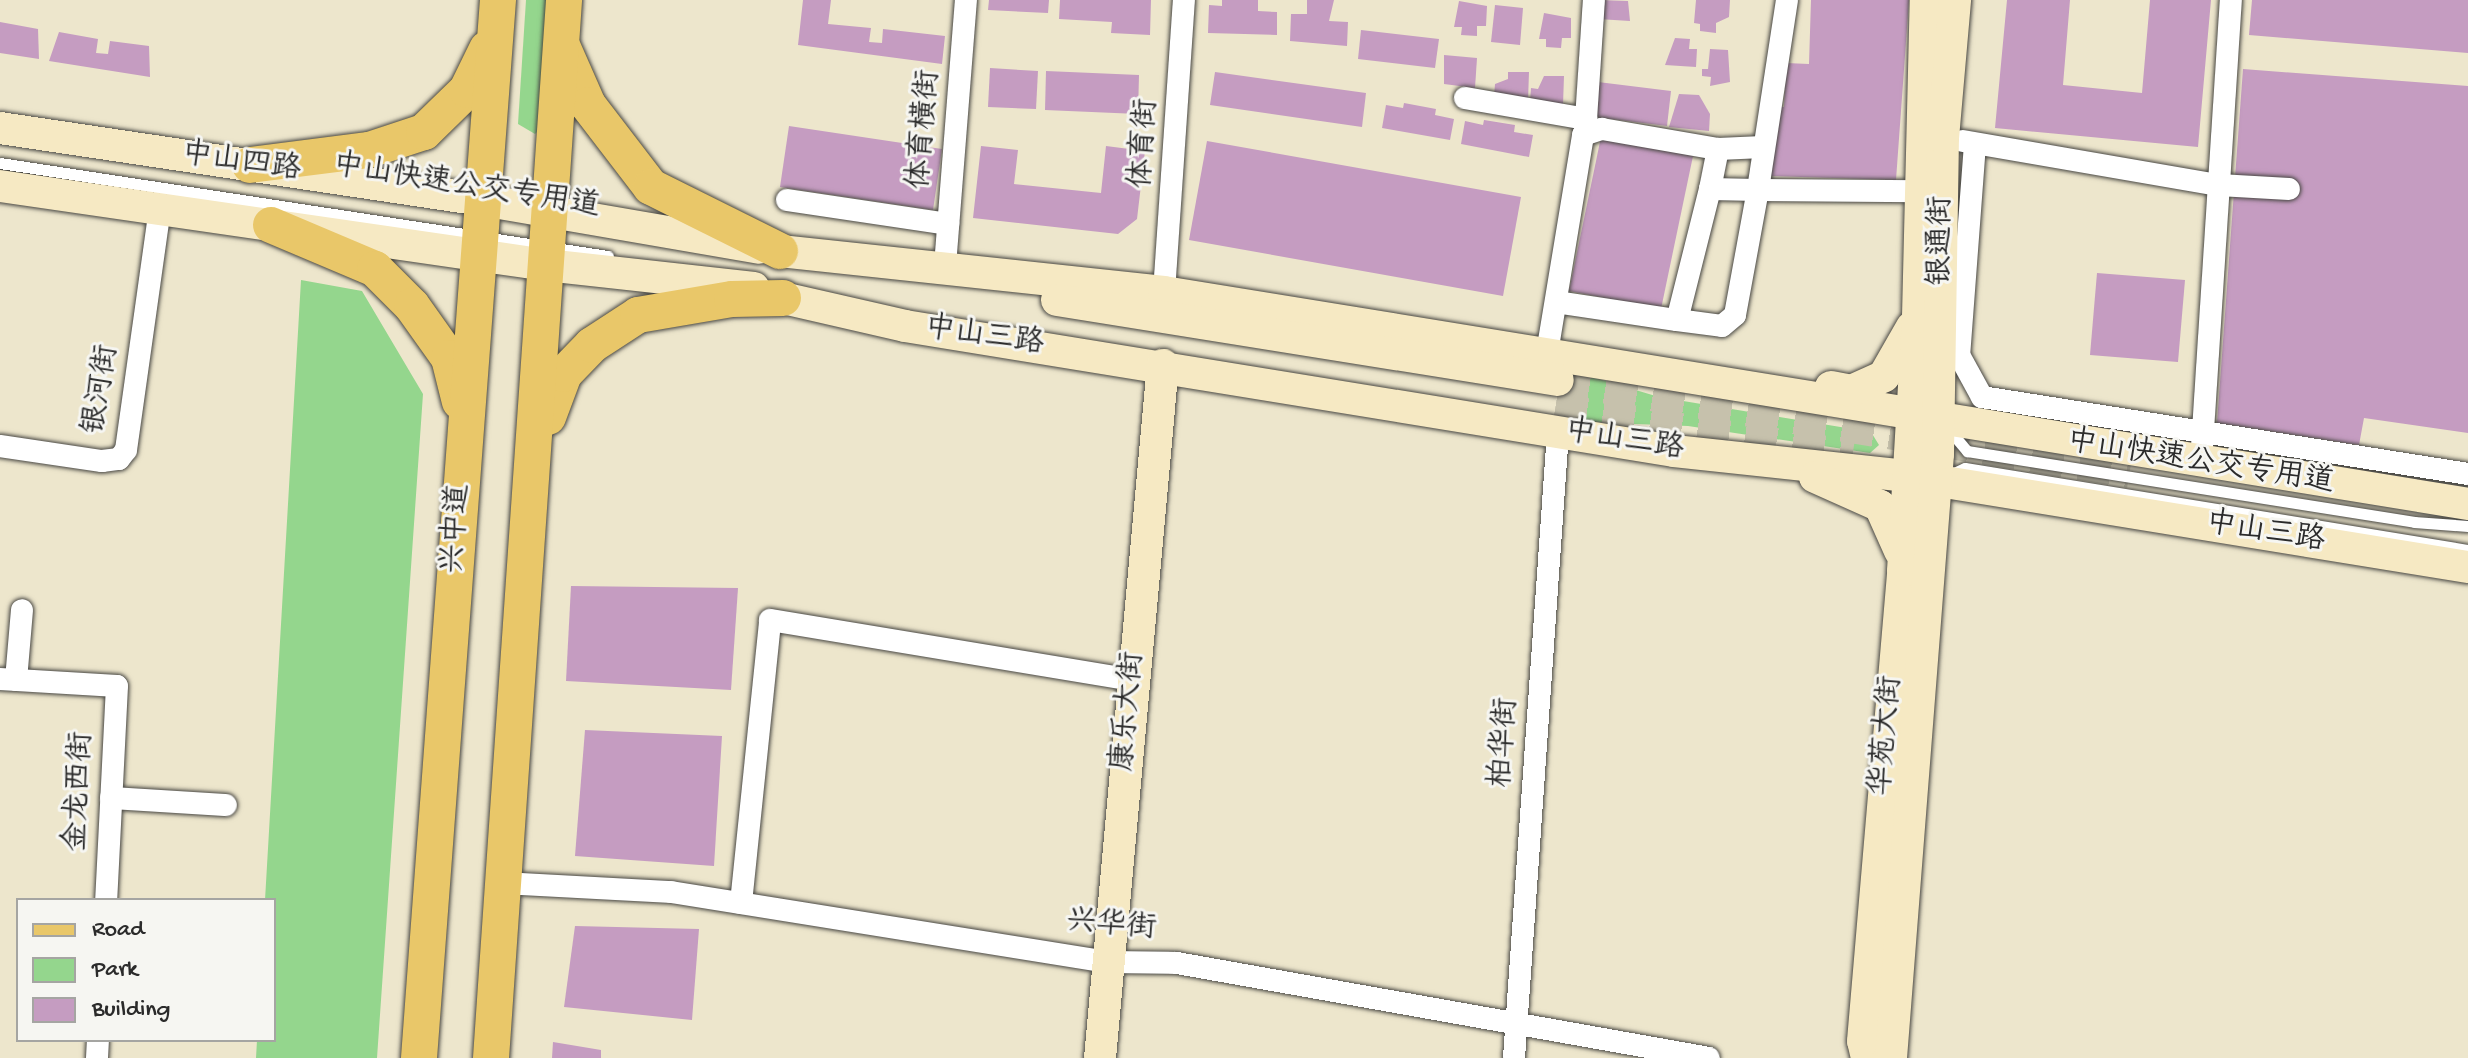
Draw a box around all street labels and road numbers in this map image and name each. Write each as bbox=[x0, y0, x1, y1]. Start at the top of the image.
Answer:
street label: 体育横街 bbox=[903, 69, 949, 191]
street label: 体育街 bbox=[1125, 98, 1167, 190]
street label: 中山四路 bbox=[179, 138, 303, 190]
street label: 中山快速公交专用道 bbox=[330, 149, 602, 227]
street label: 银通街 bbox=[1925, 196, 1961, 286]
street label: 中山三路 bbox=[922, 312, 1046, 364]
street label: 银河街 bbox=[78, 343, 128, 437]
street label: 中山三路 bbox=[1562, 415, 1686, 469]
street label: 中山快速公交专用道 bbox=[2064, 425, 2336, 503]
street label: 兴中道 bbox=[437, 483, 479, 575]
street label: 中山三路 bbox=[2203, 507, 2327, 561]
street label: 康乐大街 bbox=[1107, 651, 1153, 773]
street label: 华苑大街 bbox=[1865, 675, 1911, 797]
street label: 柏华街 bbox=[1485, 697, 1527, 789]
street label: 金龙西街 bbox=[60, 731, 102, 853]
street label: 兴华街 bbox=[1065, 905, 1157, 949]

